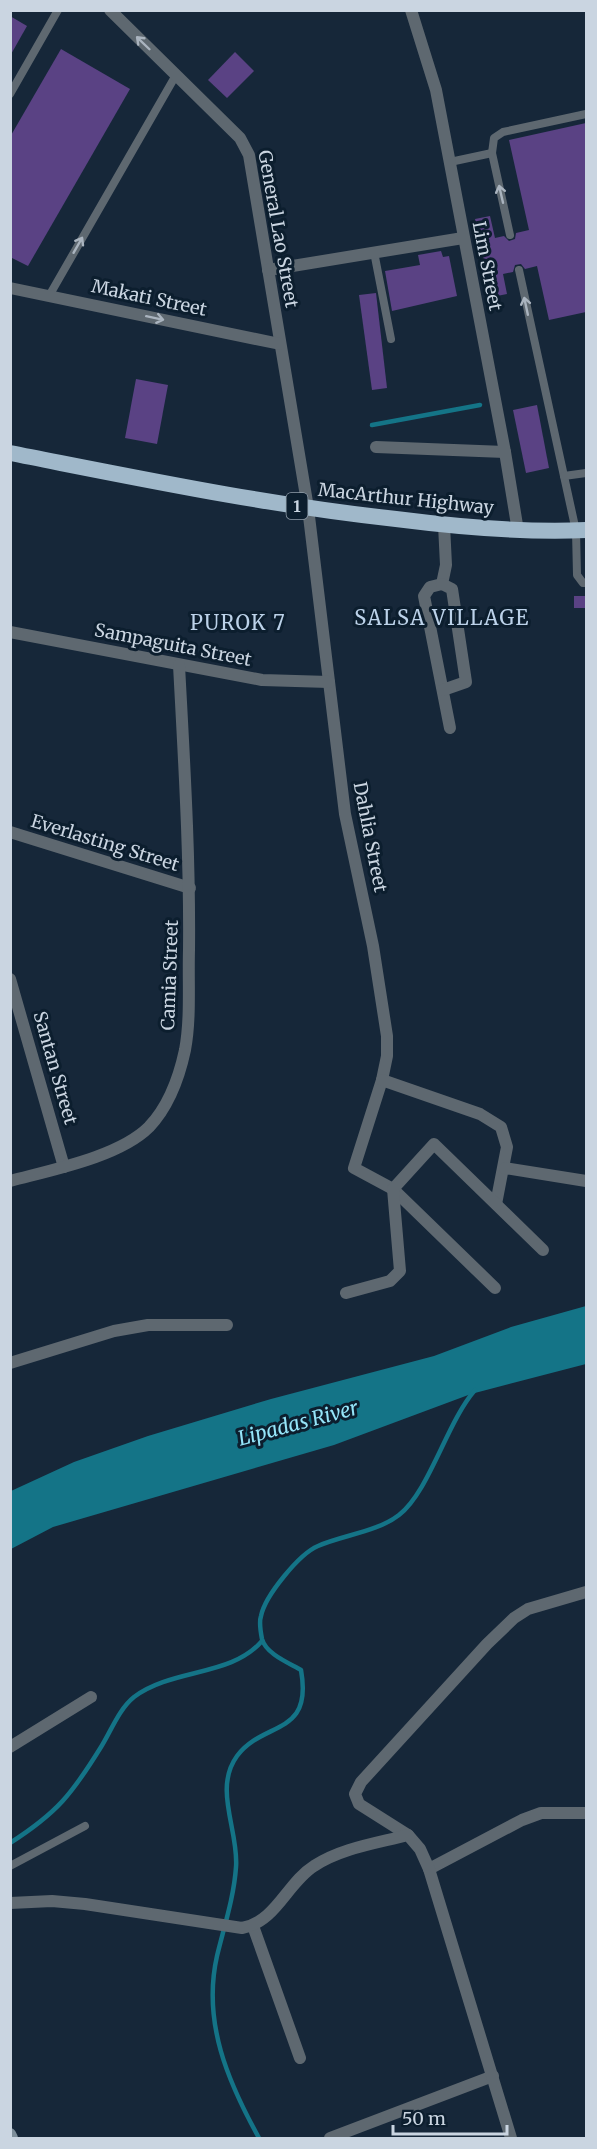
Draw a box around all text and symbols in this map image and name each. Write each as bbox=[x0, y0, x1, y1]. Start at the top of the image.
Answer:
one-way arrow bbox=[136, 36, 151, 50]
street label: General Lao Street bbox=[253, 148, 304, 309]
one-way arrow bbox=[495, 185, 506, 204]
street label: Lim Street bbox=[468, 219, 507, 313]
one-way arrow bbox=[72, 237, 84, 254]
street label: Makati Street bbox=[89, 274, 209, 321]
one-way arrow bbox=[520, 296, 532, 315]
one-way arrow bbox=[145, 313, 165, 324]
street label: MacArthur Highway bbox=[317, 478, 496, 519]
road number: 1 bbox=[286, 493, 308, 519]
district label: SALSA VILLAGE bbox=[354, 605, 530, 630]
district label: PUROK 7 bbox=[190, 610, 286, 635]
street label: Sampaguita Street bbox=[93, 618, 254, 671]
street label: Dahlia Street bbox=[349, 780, 392, 894]
street label: Everlasting Street bbox=[28, 809, 182, 876]
street label: Camia Street bbox=[156, 919, 183, 1031]
street label: Santan Street bbox=[28, 1009, 83, 1127]
water label: Lipadas River bbox=[235, 1394, 362, 1451]
scale bar bbox=[393, 2098, 507, 2136]
text: 50 m bbox=[402, 2107, 446, 2130]

